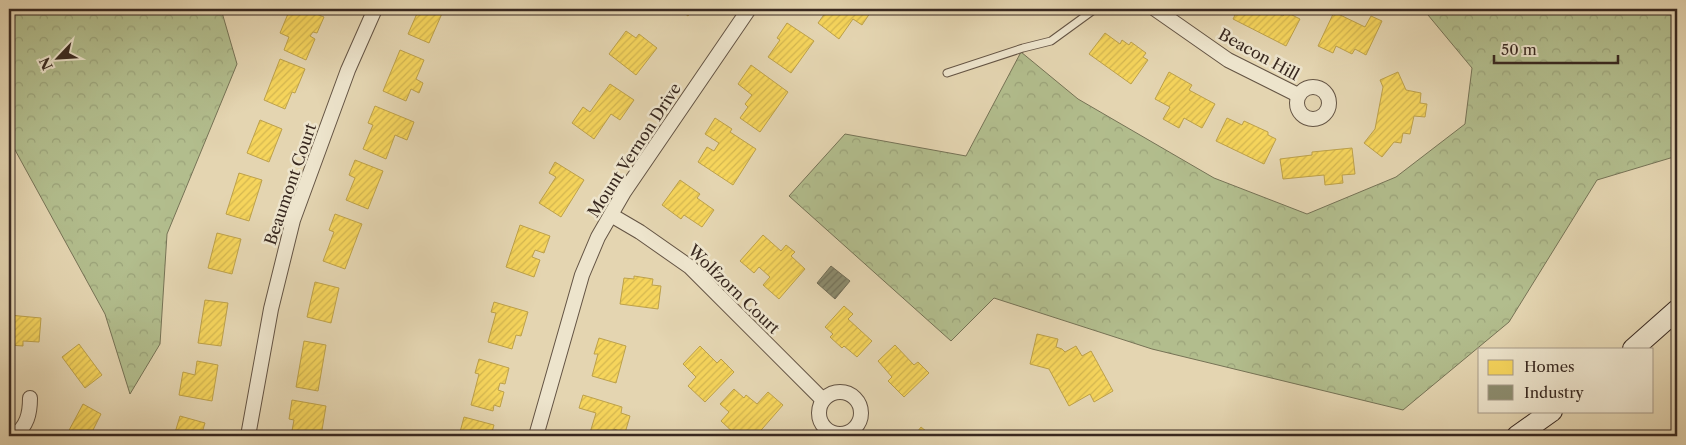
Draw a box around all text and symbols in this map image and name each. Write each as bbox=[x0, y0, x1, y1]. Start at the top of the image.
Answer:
street label: Beacon Hill bbox=[1215, 24, 1303, 84]
north arrow bbox=[32, 32, 82, 82]
scale bar bbox=[1494, 32, 1617, 64]
text: 50 m bbox=[1501, 40, 1537, 59]
text: N bbox=[35, 54, 57, 73]
street label: Mount Vernon Drive bbox=[583, 79, 685, 221]
street label: Beaumont Court bbox=[260, 120, 320, 248]
street label: Wolfzorn Court bbox=[683, 239, 784, 338]
legend bbox=[1478, 348, 1654, 412]
text: Homes bbox=[1524, 357, 1575, 376]
text: Industry bbox=[1524, 383, 1584, 402]

